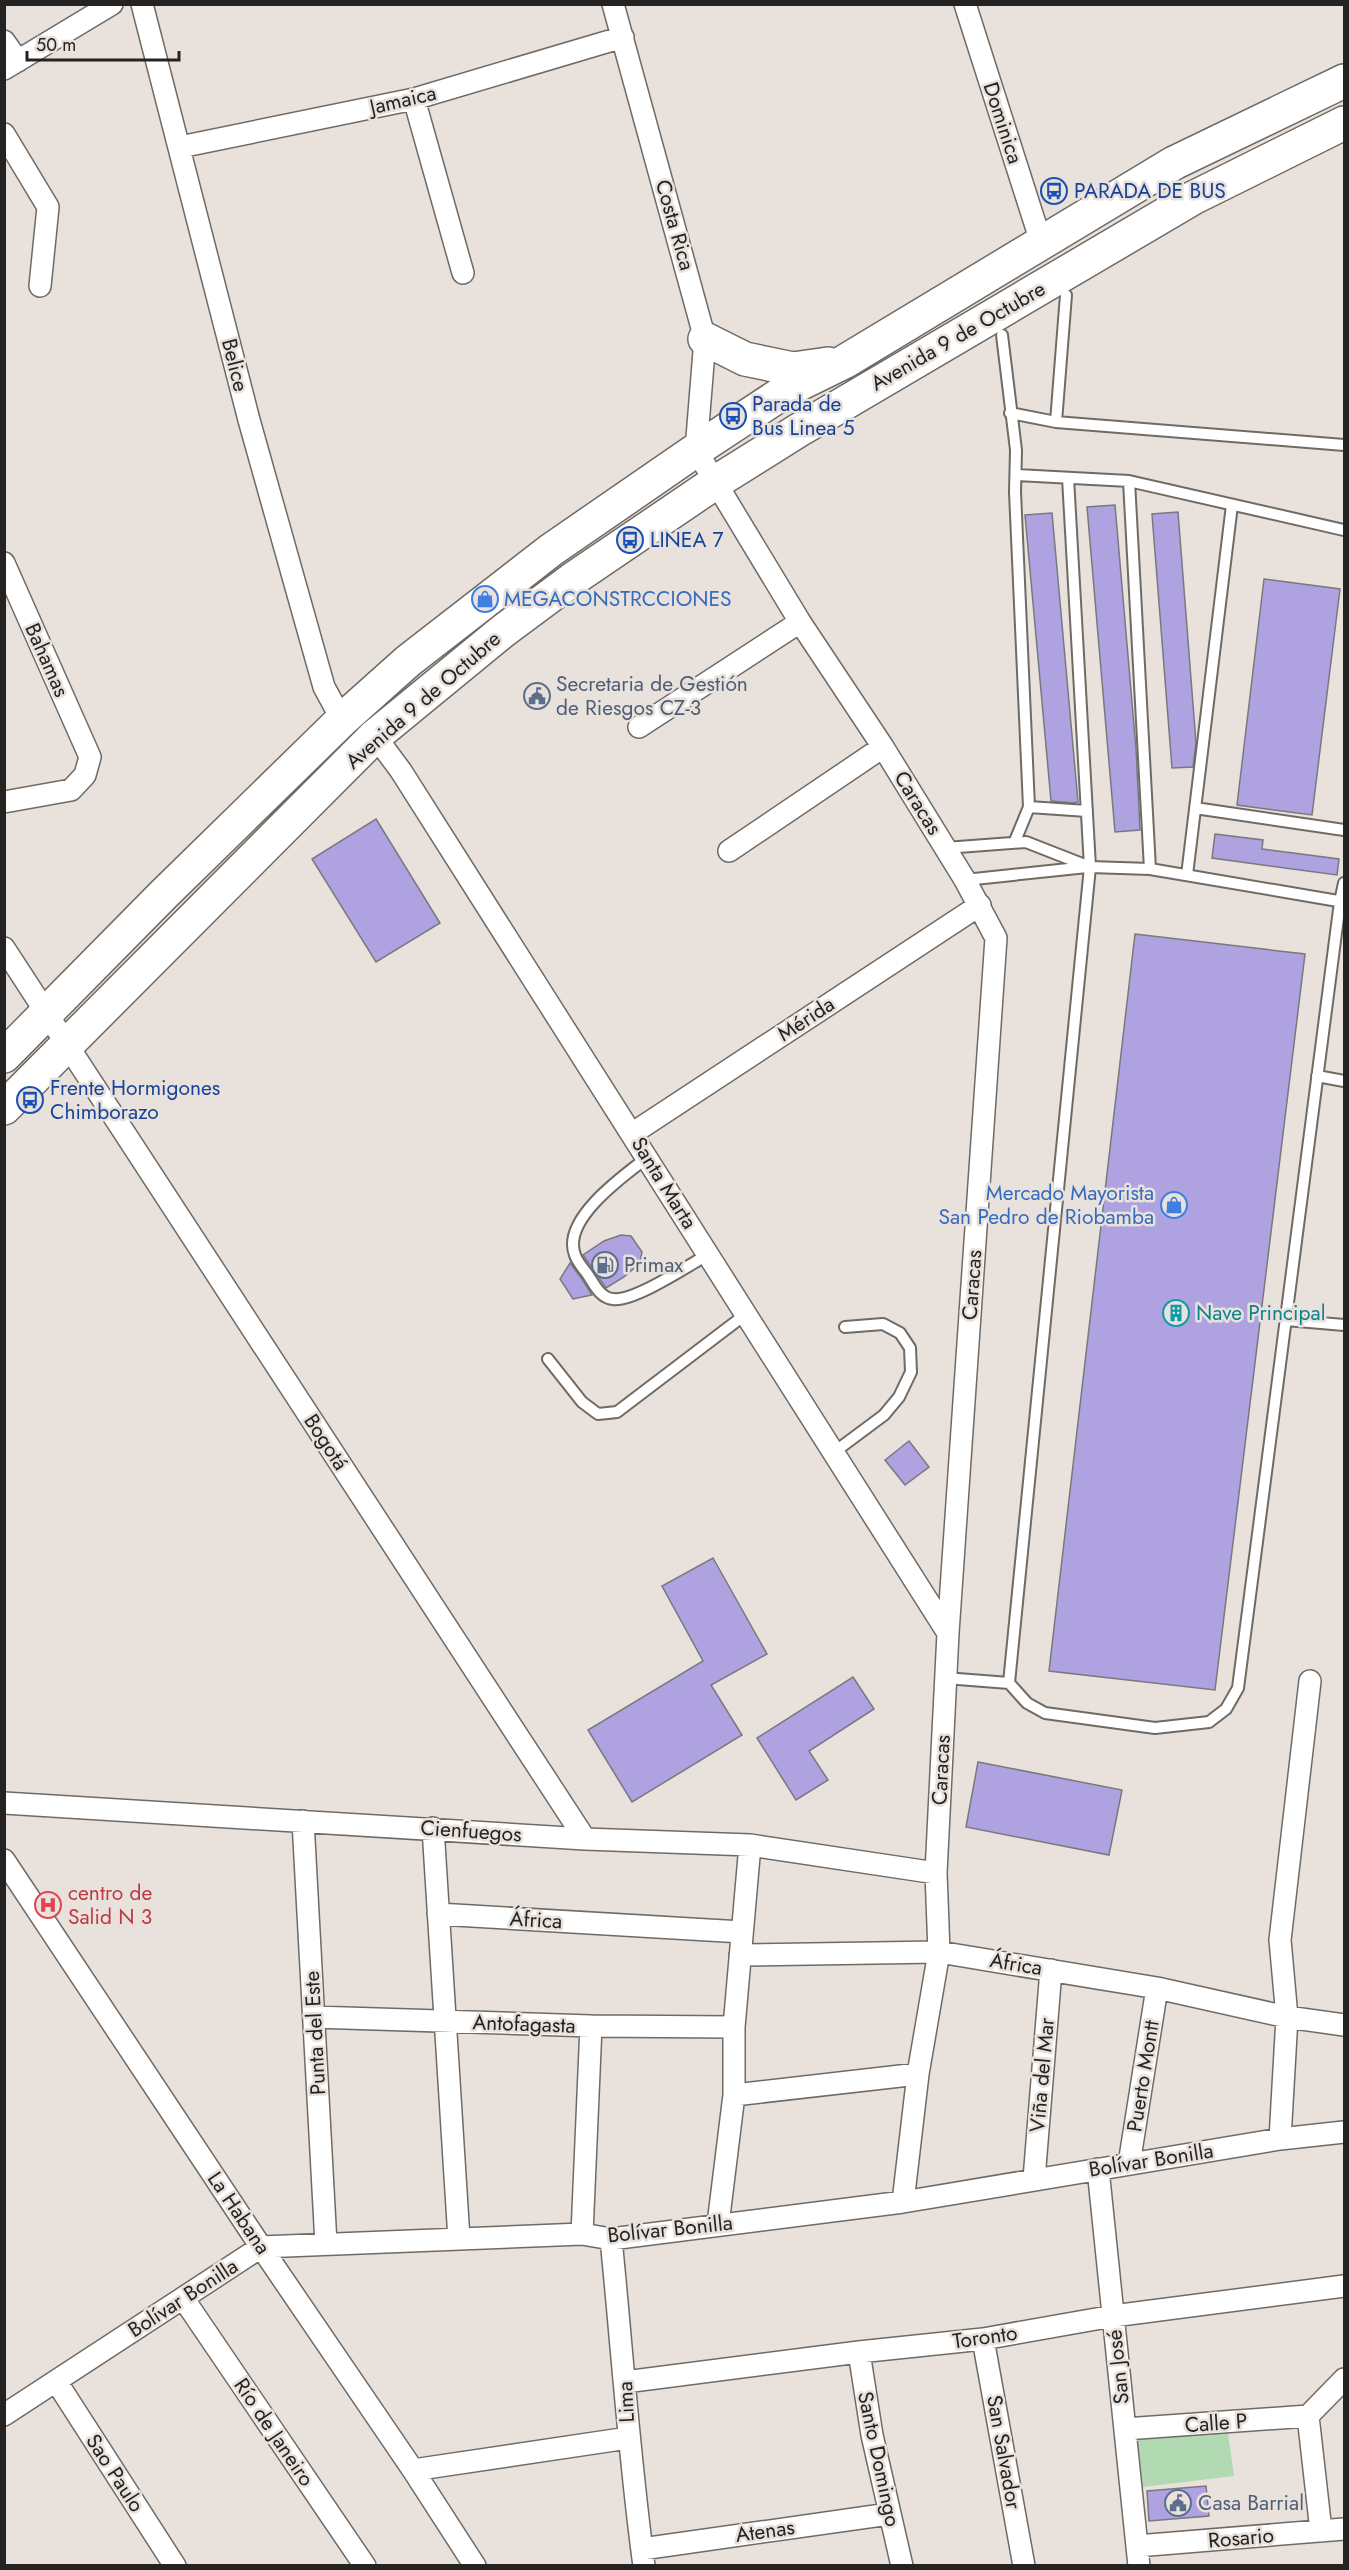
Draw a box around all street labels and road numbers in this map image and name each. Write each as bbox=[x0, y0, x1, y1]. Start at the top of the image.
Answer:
street label: Jamaica bbox=[364, 78, 439, 123]
street label: Dominica bbox=[976, 78, 1030, 168]
street label: Costa Rica bbox=[648, 176, 702, 274]
street label: Avenida 9 de Octubre bbox=[865, 274, 1051, 398]
street label: Belice bbox=[214, 335, 256, 395]
street label: Bahamas bbox=[17, 618, 77, 702]
street label: Avenida 9 de Octubre bbox=[339, 624, 507, 776]
street label: Caracas bbox=[887, 765, 949, 841]
street label: Mérida bbox=[772, 989, 840, 1049]
street label: Santa Marta bbox=[624, 1131, 704, 1235]
street label: Caracas bbox=[955, 1249, 989, 1321]
street label: Bogotá bbox=[297, 1408, 355, 1476]
street label: Caracas bbox=[924, 1734, 958, 1806]
street label: Cienfuegos bbox=[419, 1812, 523, 1850]
street label: África bbox=[509, 1904, 563, 1936]
street label: África bbox=[988, 1945, 1044, 1983]
street label: Punta del Este bbox=[297, 1970, 333, 2096]
street label: Antofagasta bbox=[472, 2007, 576, 2041]
street label: Viña del Mar bbox=[1022, 2016, 1062, 2134]
street label: Puerto Montt bbox=[1119, 2018, 1167, 2134]
street label: Bolívar Bonilla bbox=[1087, 2135, 1215, 2185]
street label: La Habana bbox=[200, 2166, 278, 2260]
street label: Bolívar Bonilla bbox=[606, 2208, 734, 2250]
street label: Bolívar Bonilla bbox=[122, 2251, 244, 2345]
street label: Toronto bbox=[951, 2318, 1019, 2356]
street label: San José bbox=[1099, 2328, 1137, 2406]
street label: Río de Janeiro bbox=[227, 2372, 321, 2492]
street label: Lima bbox=[610, 2381, 642, 2423]
street label: Santo Domingo bbox=[850, 2389, 908, 2529]
street label: San Salvador bbox=[979, 2393, 1029, 2512]
street label: Calle P bbox=[1184, 2406, 1248, 2440]
street label: Sao Paulo bbox=[79, 2428, 151, 2518]
street label: Atenas bbox=[734, 2512, 796, 2550]
street label: Rosario bbox=[1207, 2520, 1275, 2556]

